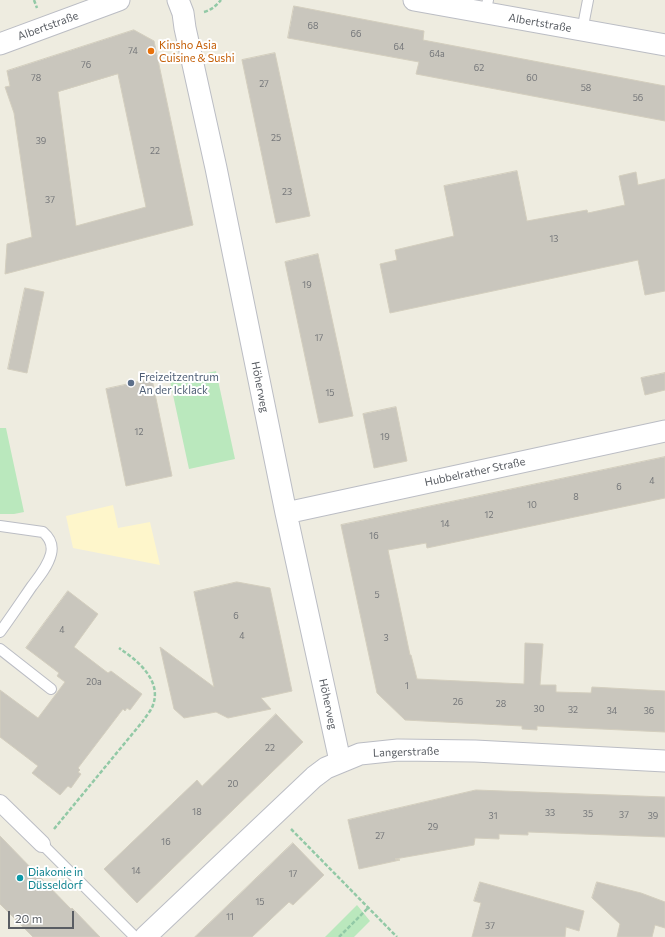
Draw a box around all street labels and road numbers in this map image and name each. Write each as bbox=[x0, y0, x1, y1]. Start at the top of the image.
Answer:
street label: Albertstraße bbox=[16, 9, 80, 43]
street label: Albertstraße bbox=[508, 11, 572, 35]
street label: Höherweg bbox=[249, 360, 271, 414]
street label: Hubbelrather Straße bbox=[423, 455, 527, 489]
street label: Höherweg bbox=[316, 677, 340, 731]
street label: Langerstraße bbox=[373, 744, 439, 760]

